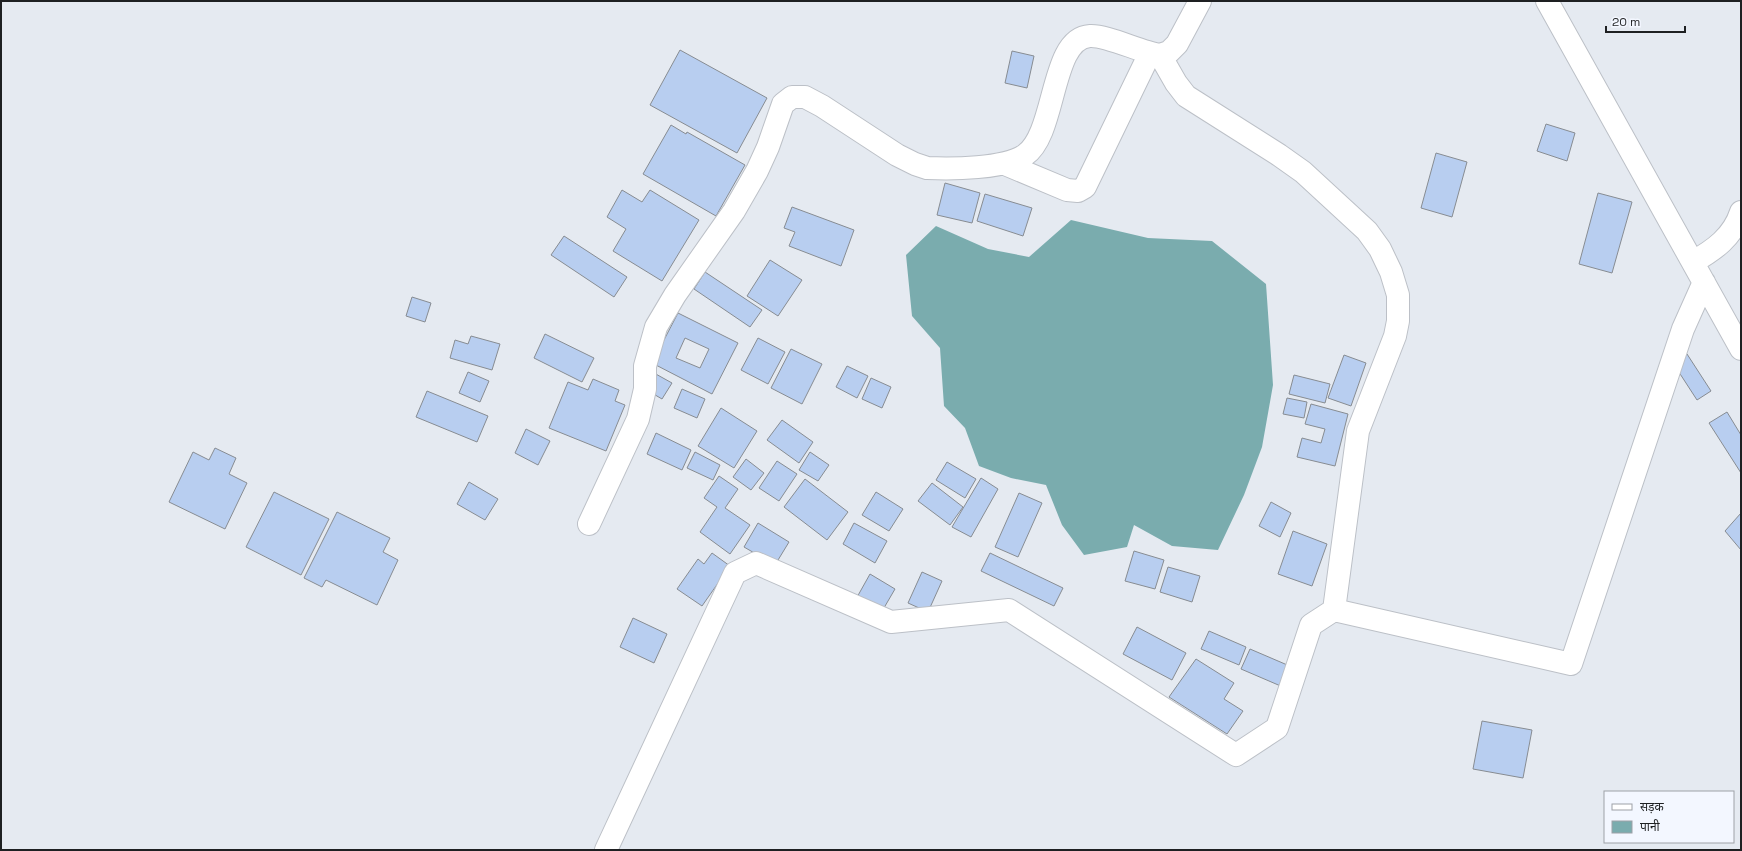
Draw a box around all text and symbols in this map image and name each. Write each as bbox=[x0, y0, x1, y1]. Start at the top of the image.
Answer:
scale bar bbox=[1606, 8, 1685, 34]
text: 20 m bbox=[1612, 14, 1640, 30]
legend bbox=[1604, 791, 1734, 843]
text: सड़क bbox=[1640, 799, 1665, 815]
text: पानी bbox=[1640, 819, 1661, 835]

